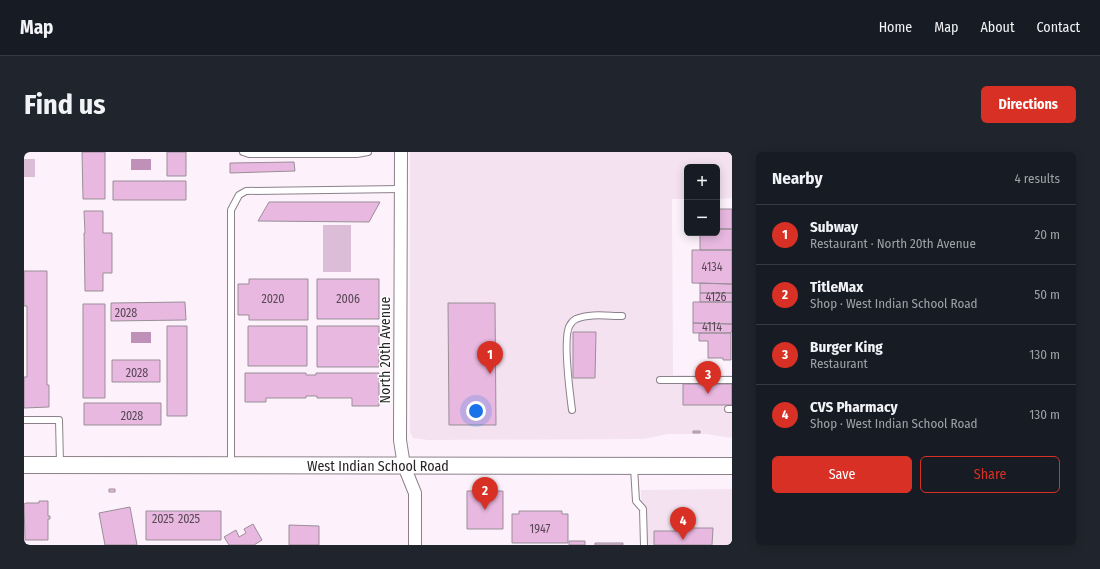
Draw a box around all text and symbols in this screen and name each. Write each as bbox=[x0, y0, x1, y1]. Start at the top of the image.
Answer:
text: Map bbox=[20, 16, 53, 39]
text: Home bbox=[879, 19, 912, 36]
text: Map bbox=[934, 19, 958, 36]
text: About bbox=[980, 19, 1015, 36]
text: Contact bbox=[1037, 19, 1080, 36]
button: Directions bbox=[981, 86, 1076, 123]
text: Find us bbox=[24, 88, 106, 121]
map controls bbox=[684, 164, 720, 236]
button: + bbox=[684, 164, 720, 200]
text: Nearby bbox=[772, 168, 823, 189]
text: 4 results bbox=[1014, 171, 1060, 186]
button: − bbox=[684, 200, 720, 236]
text: Subway bbox=[810, 218, 858, 236]
text: 1 bbox=[782, 227, 788, 242]
text: 20 m bbox=[1034, 227, 1060, 242]
text: Restaurant · North 20th Avenue bbox=[810, 236, 976, 251]
house number: 4134 bbox=[701, 260, 723, 274]
text: TitleMax bbox=[810, 278, 863, 296]
text: 2 bbox=[782, 287, 788, 302]
text: 50 m bbox=[1034, 287, 1060, 302]
house number: 4126 bbox=[705, 290, 727, 304]
house number: 2020 bbox=[262, 292, 284, 306]
house number: 2006 bbox=[336, 292, 360, 306]
text: Shop · West Indian School Road bbox=[810, 296, 978, 311]
street label: North 20th Avenue bbox=[377, 297, 394, 403]
house number: 2028 bbox=[115, 306, 137, 320]
house number: 4114 bbox=[702, 320, 722, 334]
text: Burger King bbox=[810, 338, 883, 356]
pin: 1 bbox=[477, 341, 503, 374]
text: 3 bbox=[782, 347, 788, 362]
text: 130 m bbox=[1029, 347, 1060, 362]
text: Restaurant bbox=[810, 356, 868, 371]
pin: 3 bbox=[695, 361, 721, 394]
house number: 2028 bbox=[126, 366, 148, 380]
text: CVS Pharmacy bbox=[810, 398, 898, 416]
your location bbox=[466, 401, 486, 421]
text: 4 bbox=[782, 407, 788, 422]
text: 130 m bbox=[1029, 407, 1060, 422]
house number: 2028 bbox=[121, 409, 143, 423]
text: Shop · West Indian School Road bbox=[810, 416, 978, 431]
button: Save bbox=[772, 456, 912, 493]
button: Share bbox=[920, 456, 1060, 493]
street label: West Indian School Road bbox=[307, 458, 449, 475]
pin: 2 bbox=[472, 477, 498, 510]
pin: 4 bbox=[670, 507, 696, 540]
house number: 2025 bbox=[152, 512, 175, 526]
house number: 2025 bbox=[178, 512, 201, 526]
house number: 1947 bbox=[530, 522, 551, 536]

